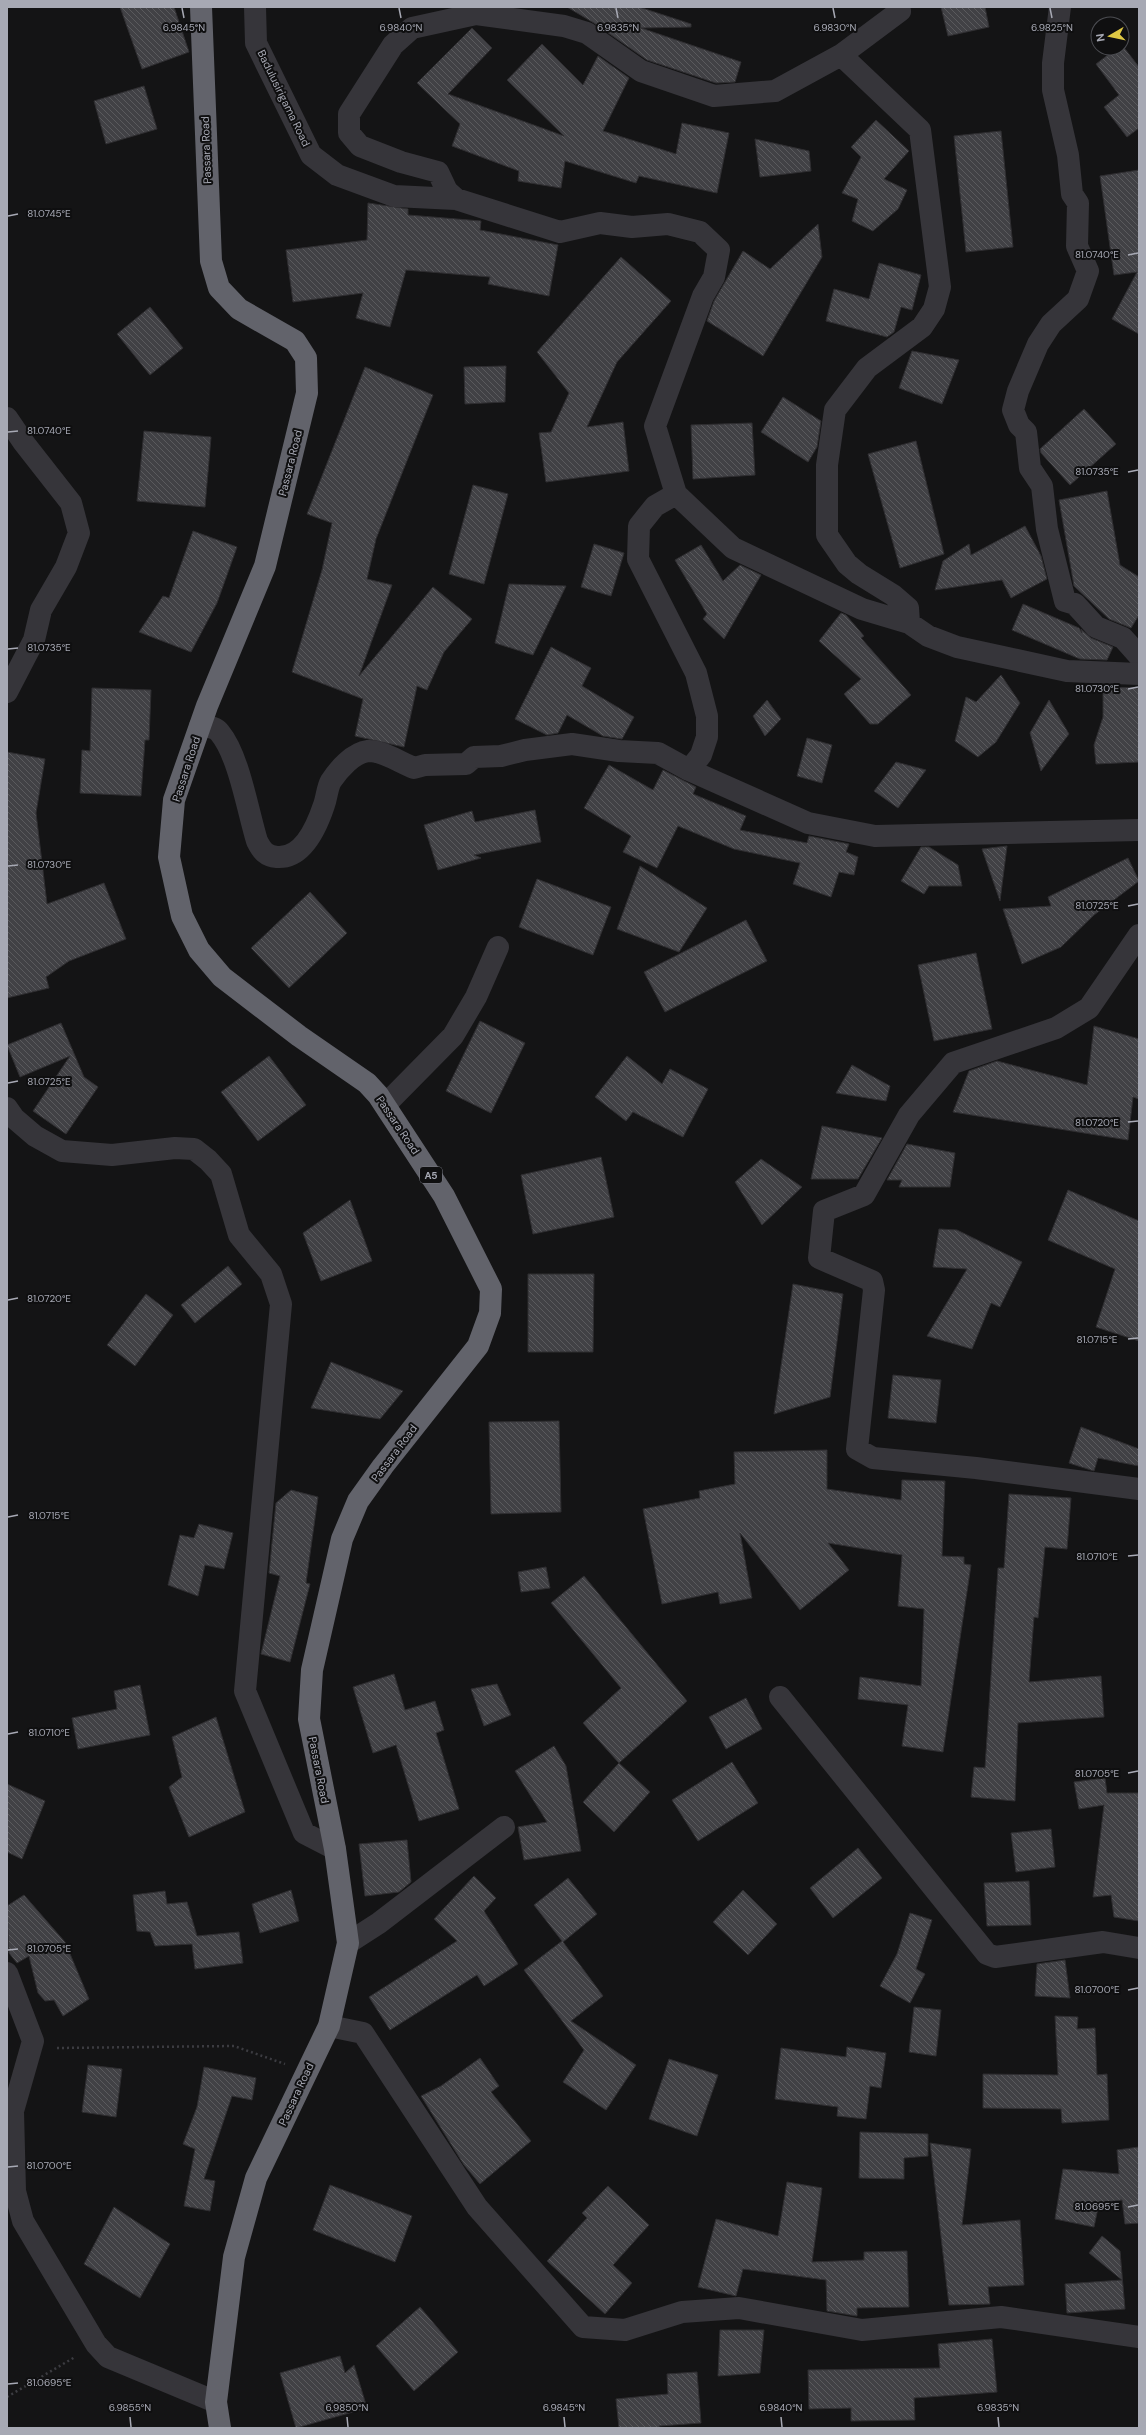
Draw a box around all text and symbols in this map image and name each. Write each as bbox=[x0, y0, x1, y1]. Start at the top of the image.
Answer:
north arrow bbox=[1090, 16, 1130, 56]
text: 6.9845°N bbox=[163, 21, 205, 34]
text: 6.9840°N bbox=[379, 21, 423, 34]
text: 6.9835°N bbox=[597, 21, 639, 34]
text: 6.9830°N bbox=[814, 21, 857, 34]
text: 6.9825°N bbox=[1031, 21, 1073, 34]
text: N bbox=[1093, 33, 1108, 43]
street label: Badulusirigama Road bbox=[254, 47, 314, 149]
street label: Passara Road bbox=[198, 116, 214, 184]
text: 81.0745°E bbox=[27, 207, 71, 220]
text: 81.0740°E bbox=[1075, 248, 1119, 261]
text: 81.0740°E bbox=[27, 424, 71, 437]
street label: Passara Road bbox=[275, 428, 305, 498]
text: 81.0735°E bbox=[1075, 465, 1119, 478]
text: 81.0735°E bbox=[27, 641, 71, 654]
text: 81.0730°E bbox=[1075, 682, 1119, 695]
street label: Passara Road bbox=[169, 735, 203, 803]
text: 81.0730°E bbox=[27, 858, 71, 871]
text: 81.0725°E bbox=[1075, 899, 1119, 912]
text: 81.0725°E bbox=[27, 1075, 71, 1088]
street label: Passara Road bbox=[373, 1093, 423, 1157]
text: 81.0720°E bbox=[1075, 1116, 1119, 1129]
road number: A5 bbox=[420, 1167, 442, 1183]
text: 81.0720°E bbox=[27, 1292, 71, 1305]
text: 81.0715°E bbox=[1077, 1333, 1118, 1346]
street label: Passara Road bbox=[368, 1422, 420, 1484]
text: 81.0715°E bbox=[29, 1509, 70, 1522]
text: 81.0710°E bbox=[1076, 1550, 1118, 1563]
text: 81.0710°E bbox=[28, 1726, 70, 1739]
street label: Passara Road bbox=[306, 1735, 332, 1805]
text: 81.0705°E bbox=[1075, 1767, 1120, 1780]
text: 81.0705°E bbox=[27, 1942, 72, 1955]
text: 81.0700°E bbox=[1074, 1983, 1120, 1996]
street label: Passara Road bbox=[275, 2060, 317, 2128]
text: 81.0700°E bbox=[26, 2159, 72, 2172]
text: 81.0695°E bbox=[1075, 2200, 1120, 2213]
text: 81.0695°E bbox=[27, 2376, 72, 2389]
text: 6.9855°N bbox=[109, 2401, 151, 2414]
text: 6.9850°N bbox=[325, 2401, 369, 2414]
text: 6.9845°N bbox=[543, 2401, 585, 2414]
text: 6.9840°N bbox=[759, 2401, 803, 2414]
text: 6.9835°N bbox=[977, 2401, 1019, 2414]

